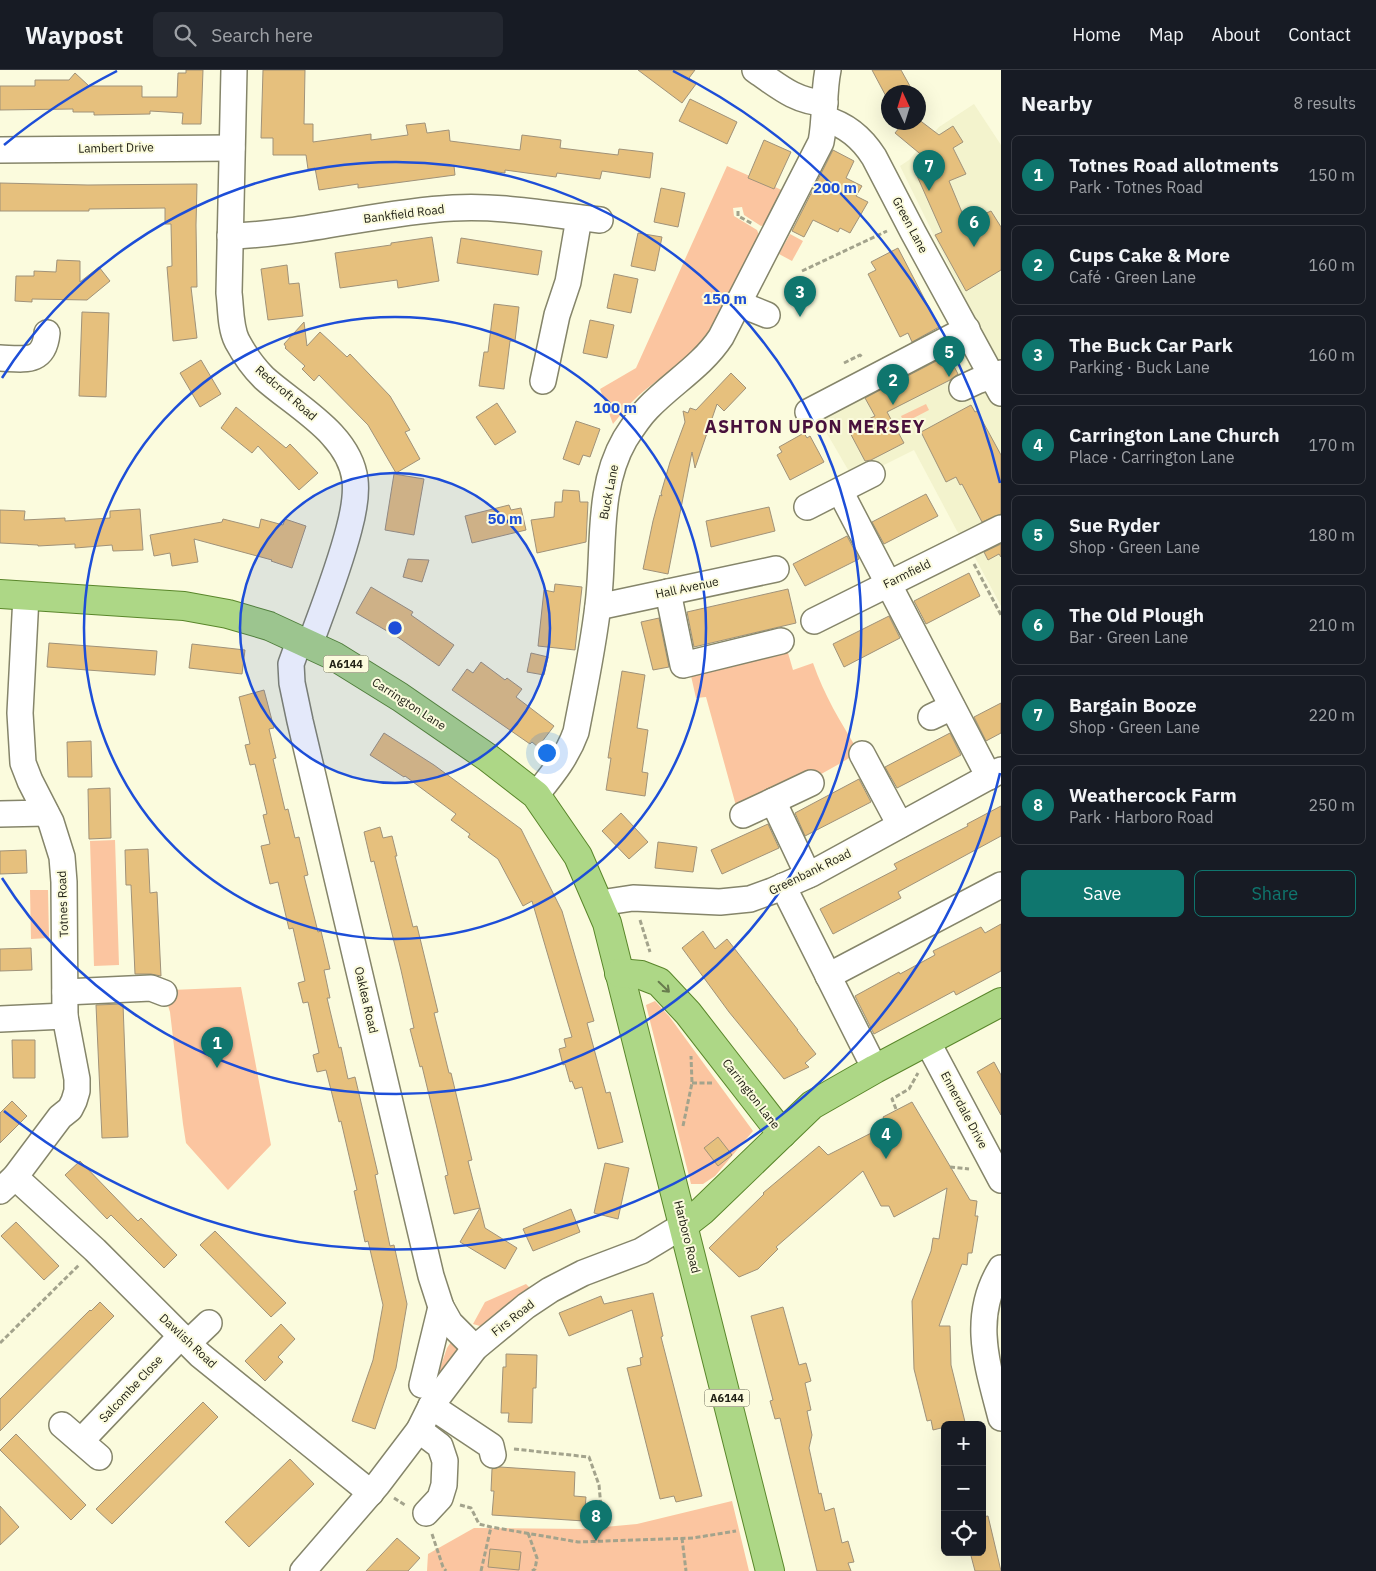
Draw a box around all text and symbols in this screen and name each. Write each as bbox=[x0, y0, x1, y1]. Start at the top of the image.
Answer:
search box bbox=[153, 12, 503, 57]
text: Waypost bbox=[25, 19, 123, 51]
icon: search bbox=[171, 21, 199, 49]
text: Search here bbox=[211, 23, 313, 47]
text: Home bbox=[1073, 23, 1121, 46]
text: Map bbox=[1149, 23, 1184, 46]
text: About bbox=[1212, 23, 1260, 46]
text: Contact bbox=[1288, 23, 1351, 46]
north arrow bbox=[881, 85, 926, 130]
text: Nearby bbox=[1021, 89, 1092, 117]
text: 8 results bbox=[1293, 93, 1356, 113]
street label: Lambert Drive bbox=[78, 139, 154, 156]
pin: 7 bbox=[913, 150, 945, 191]
text: Totnes Road allotments bbox=[1069, 153, 1279, 177]
text: 1 bbox=[1033, 165, 1043, 185]
text: 150 m bbox=[1308, 165, 1355, 185]
text: Park · Totnes Road bbox=[1069, 177, 1203, 197]
text: 200 m bbox=[813, 178, 857, 197]
street label: Green Lane bbox=[889, 194, 932, 256]
street label: Bankfield Road bbox=[363, 201, 445, 226]
pin: 6 bbox=[958, 206, 990, 247]
text: Cups Cake & More bbox=[1069, 243, 1230, 267]
text: 2 bbox=[1033, 255, 1043, 275]
text: 160 m bbox=[1308, 255, 1355, 275]
text: Café · Green Lane bbox=[1069, 267, 1196, 287]
pin: 3 bbox=[784, 276, 816, 317]
text: 150 m bbox=[703, 289, 747, 308]
text: The Buck Car Park bbox=[1069, 333, 1233, 357]
pin: 5 bbox=[933, 336, 965, 377]
text: 3 bbox=[1033, 345, 1043, 365]
text: 160 m bbox=[1308, 345, 1355, 365]
text: Parking · Buck Lane bbox=[1069, 357, 1210, 377]
street label: Redcroft Road bbox=[252, 362, 320, 423]
pin: 2 bbox=[877, 364, 909, 405]
text: 100 m bbox=[593, 398, 637, 417]
district label: ASHTON UPON MERSEY bbox=[705, 415, 925, 438]
text: Carrington Lane Church bbox=[1069, 423, 1280, 447]
text: 4 bbox=[1033, 435, 1043, 455]
text: 170 m bbox=[1308, 435, 1355, 455]
text: Place · Carrington Lane bbox=[1069, 447, 1235, 467]
street label: Buck Lane bbox=[596, 463, 621, 521]
text: 50 m bbox=[488, 509, 522, 528]
text: Sue Ryder bbox=[1069, 513, 1160, 537]
text: 5 bbox=[1033, 525, 1043, 545]
text: 180 m bbox=[1308, 525, 1355, 545]
text: Shop · Green Lane bbox=[1069, 537, 1200, 557]
street label: Farmfield bbox=[881, 556, 933, 592]
street label: Hall Avenue bbox=[654, 573, 720, 602]
text: The Old Plough bbox=[1069, 603, 1204, 627]
text: 6 bbox=[1033, 615, 1043, 635]
text: 210 m bbox=[1308, 615, 1355, 635]
centre of rings bbox=[386, 619, 404, 637]
text: Bar · Green Lane bbox=[1069, 627, 1188, 647]
road number: A6144 bbox=[324, 656, 368, 672]
street label: Carrington Lane bbox=[369, 674, 449, 733]
text: Bargain Booze bbox=[1069, 693, 1197, 717]
text: 7 bbox=[1033, 705, 1043, 725]
text: 220 m bbox=[1308, 705, 1355, 725]
text: Shop · Green Lane bbox=[1069, 717, 1200, 737]
your location bbox=[534, 740, 560, 766]
text: Weathercock Farm bbox=[1069, 783, 1237, 807]
text: 8 bbox=[1033, 795, 1043, 815]
text: 250 m bbox=[1308, 795, 1355, 815]
text: Park · Harboro Road bbox=[1069, 807, 1213, 827]
street label: Greenbank Road bbox=[766, 845, 853, 898]
street label: Totnes Road bbox=[54, 870, 71, 938]
button: Save bbox=[1021, 870, 1184, 917]
button: Share bbox=[1194, 870, 1356, 917]
street label: Oaklea Road bbox=[352, 965, 381, 1035]
one-way arrow bbox=[657, 981, 670, 993]
pin: 1 bbox=[201, 1027, 233, 1068]
street label: Carrington Lane bbox=[719, 1056, 784, 1132]
street label: Ennerdale Drive bbox=[938, 1069, 991, 1151]
pin: 4 bbox=[870, 1118, 902, 1159]
street label: Harboro Road bbox=[671, 1199, 704, 1275]
street label: Firs Road bbox=[488, 1296, 537, 1339]
street label: Dawlish Road bbox=[157, 1310, 220, 1371]
street label: Salcombe Close bbox=[96, 1352, 166, 1425]
road number: A6144 bbox=[704, 1390, 750, 1406]
map controls bbox=[941, 1421, 986, 1556]
button: + bbox=[941, 1421, 986, 1466]
button: − bbox=[941, 1466, 986, 1511]
pin: 8 bbox=[580, 1500, 612, 1541]
button: locate bbox=[941, 1511, 986, 1556]

